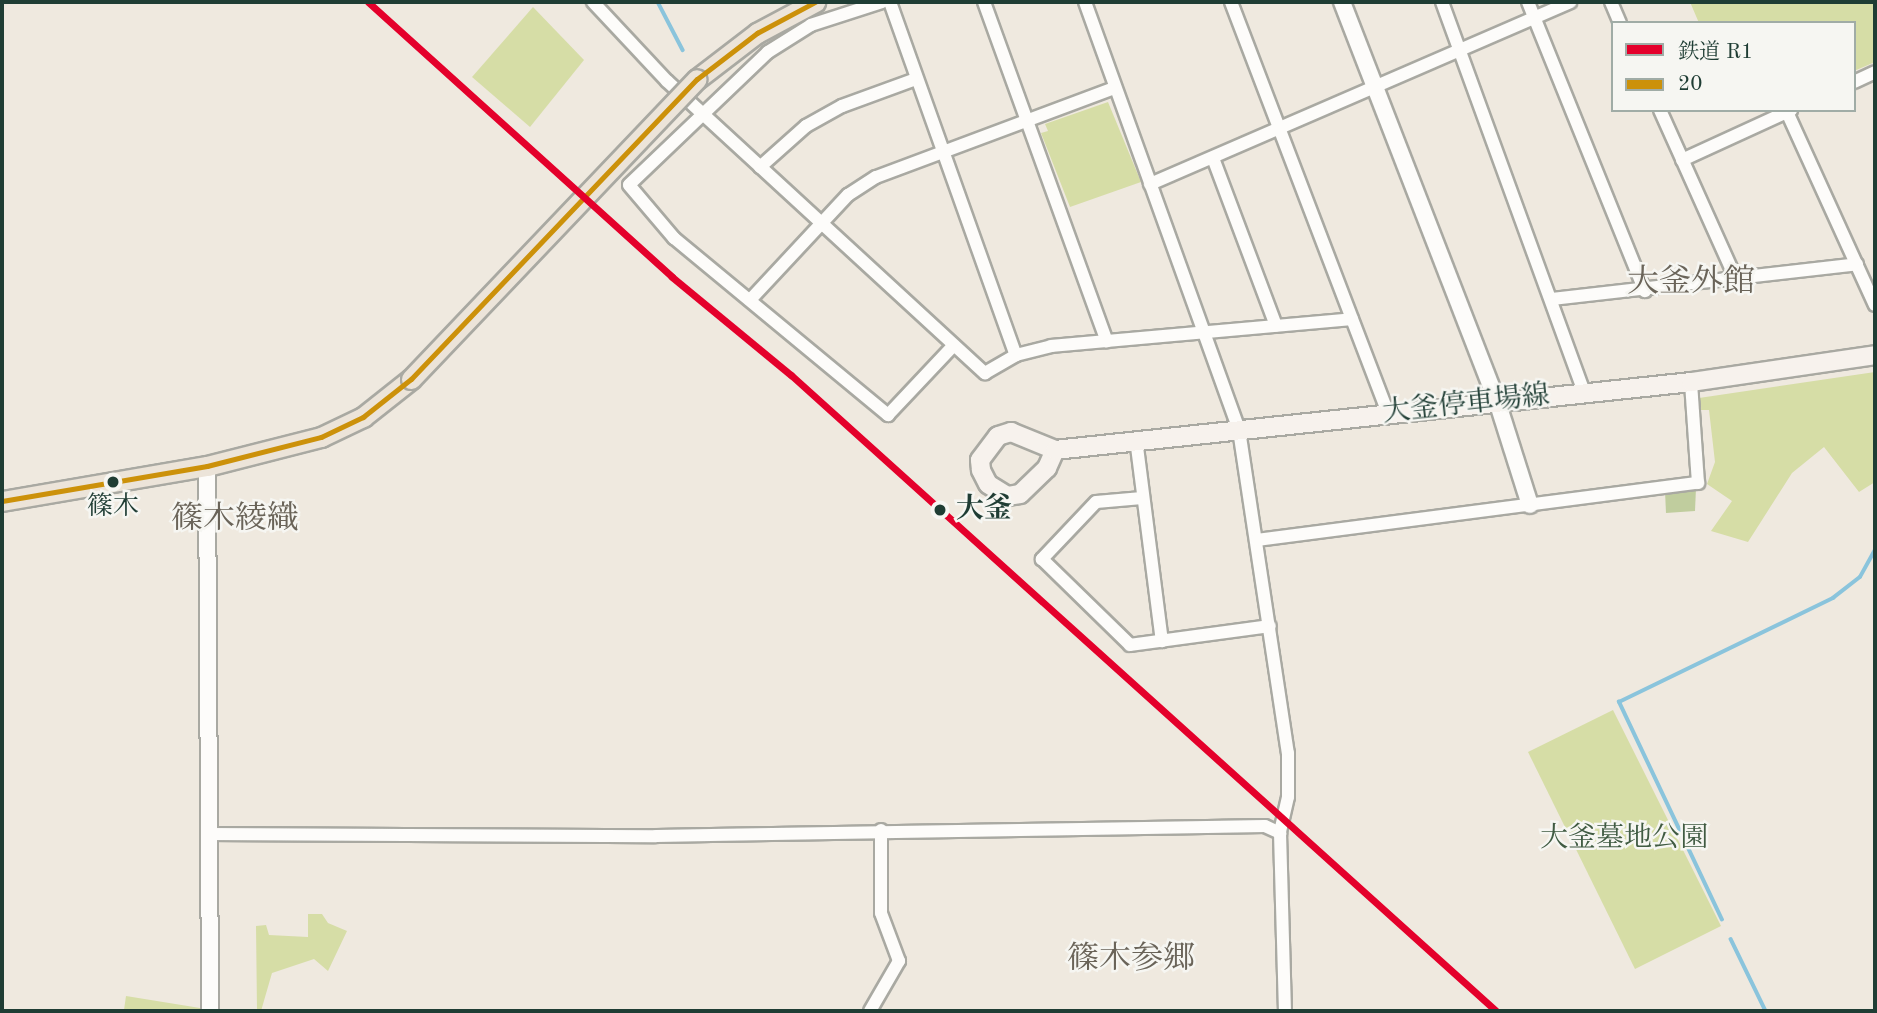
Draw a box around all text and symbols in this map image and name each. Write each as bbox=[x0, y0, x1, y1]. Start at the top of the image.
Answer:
legend bbox=[1611, 21, 1856, 112]
text: 鉄道 R1 bbox=[1678, 42, 1753, 63]
text: 20 bbox=[1678, 74, 1702, 95]
district label: 大釜外館 bbox=[1627, 264, 1755, 302]
street label: 大釜停車場線 bbox=[1381, 380, 1551, 430]
marker: 篠木 bbox=[106, 475, 120, 489]
place label: 篠木 bbox=[87, 492, 139, 524]
place label: 大釜 bbox=[956, 493, 1012, 527]
marker: 大釜 bbox=[930, 500, 950, 520]
district label: 篠木綾織 bbox=[171, 501, 299, 539]
park label: 大釜墓地公園 bbox=[1540, 822, 1708, 856]
district label: 篠木参郷 bbox=[1067, 941, 1195, 979]

